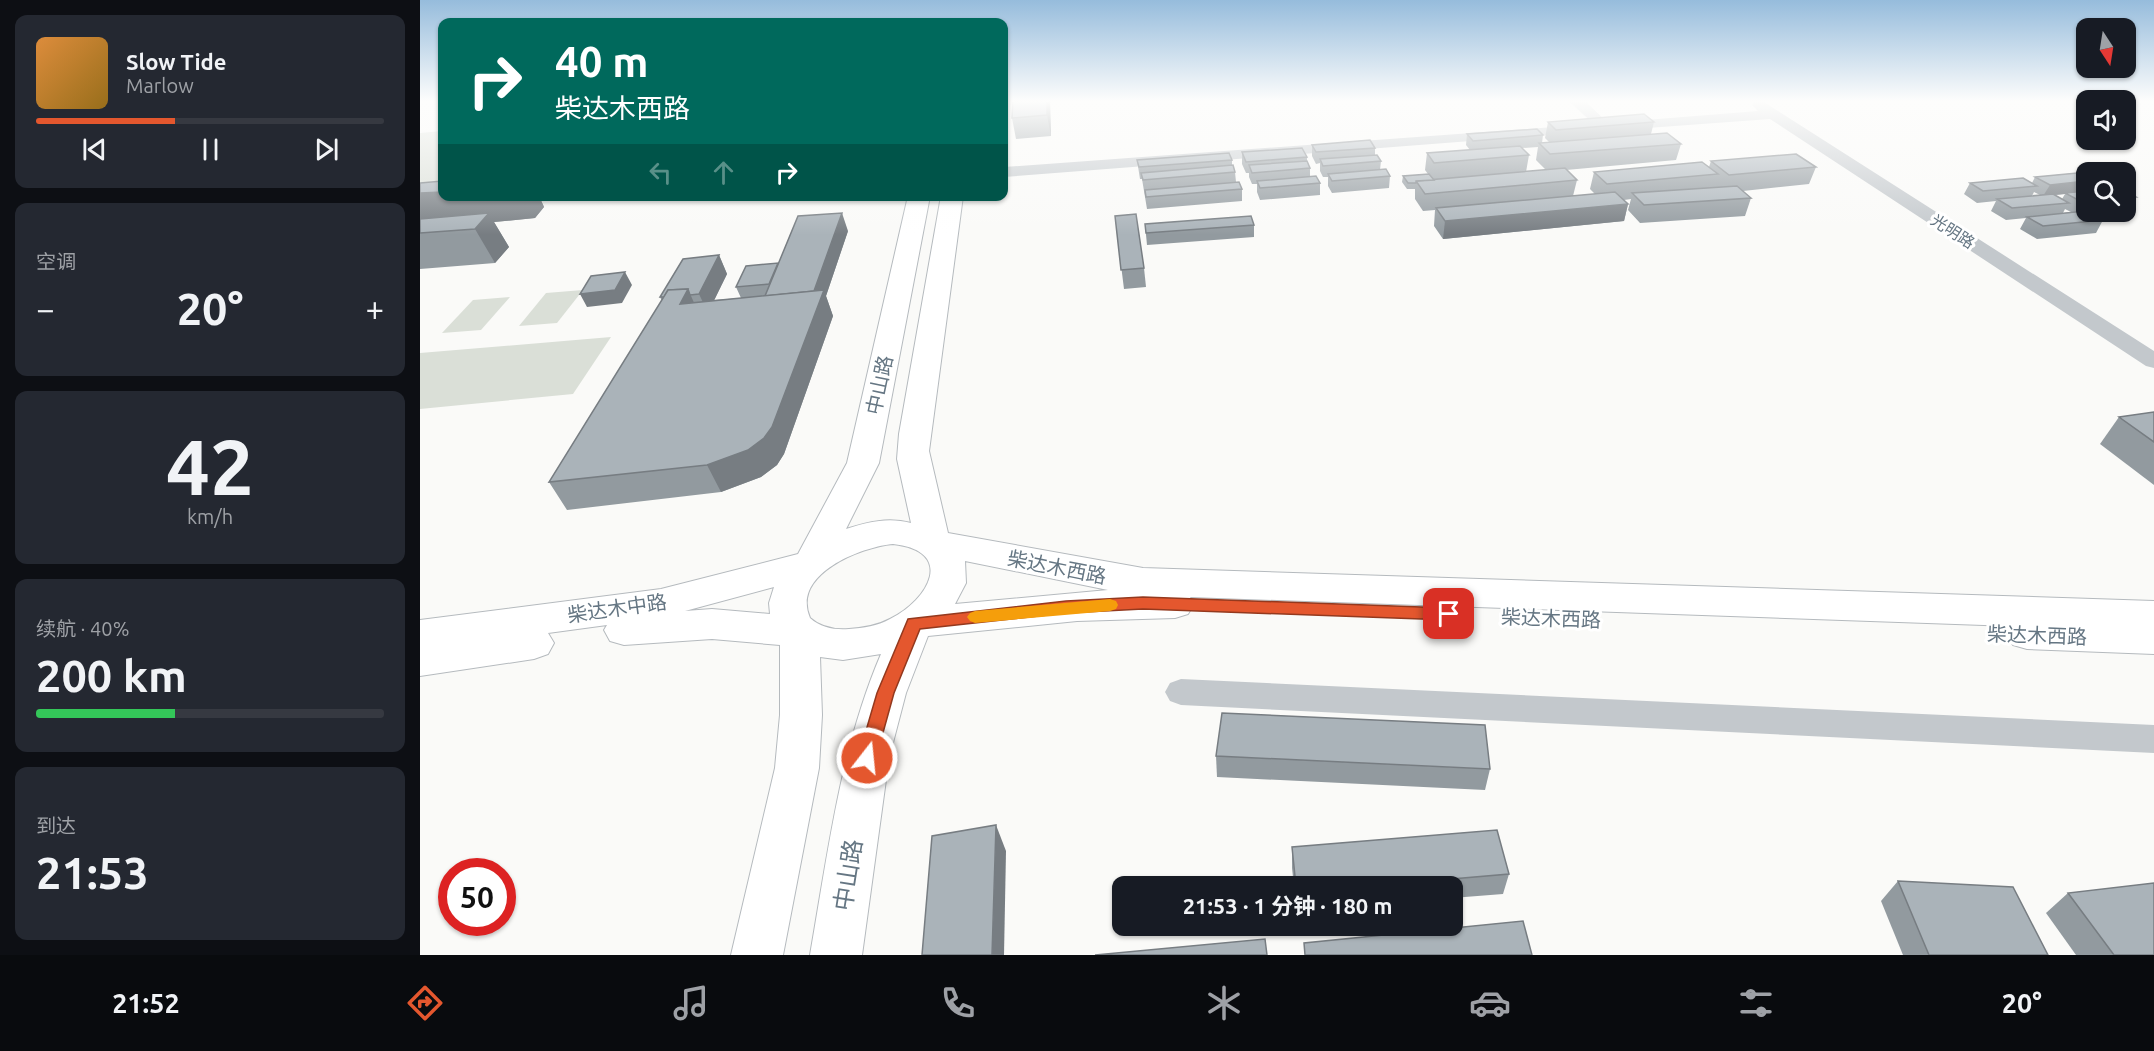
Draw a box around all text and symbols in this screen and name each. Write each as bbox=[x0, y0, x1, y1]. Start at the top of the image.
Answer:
north arrow bbox=[2076, 18, 2136, 78]
map controls bbox=[2076, 18, 2136, 222]
text: 40 m bbox=[555, 38, 649, 85]
icon: right bbox=[456, 42, 534, 120]
text: Slow Tide bbox=[126, 49, 226, 74]
text: Marlow bbox=[126, 74, 194, 97]
button: sound bbox=[2076, 90, 2136, 150]
text: 柴达木西路 bbox=[555, 93, 690, 123]
icon: previous bbox=[78, 133, 111, 166]
icon: pause bbox=[194, 133, 227, 166]
icon: next bbox=[310, 133, 343, 166]
icon: left bbox=[644, 156, 677, 189]
icon: ahead bbox=[707, 156, 740, 189]
icon: right bbox=[770, 156, 803, 189]
button: search bbox=[2076, 162, 2136, 222]
street label: 光明路 bbox=[1928, 210, 1978, 252]
text: 空调 bbox=[36, 250, 76, 273]
text: 20° bbox=[177, 283, 243, 334]
text: − bbox=[36, 290, 55, 327]
text: + bbox=[365, 290, 384, 327]
street label: 中山路 bbox=[862, 353, 896, 417]
text: 42 bbox=[166, 422, 254, 510]
text: km/h bbox=[187, 505, 233, 528]
street label: 柴达木西路 bbox=[1006, 546, 1108, 588]
pin bbox=[1423, 588, 1474, 639]
street label: 柴达木中路 bbox=[566, 590, 668, 626]
icon: arrive bbox=[1432, 597, 1465, 630]
street label: 柴达木西路 bbox=[1501, 605, 1601, 631]
text: 续航 · 40% bbox=[36, 617, 129, 640]
street label: 柴达木西路 bbox=[1987, 622, 2087, 648]
text: 200 km bbox=[36, 650, 187, 701]
position arrow bbox=[835, 726, 899, 790]
text: 到达 bbox=[36, 814, 76, 837]
street label: 中山路 bbox=[829, 837, 867, 913]
text: 21:53 bbox=[36, 847, 149, 898]
speed limit sign: 50 bbox=[438, 858, 516, 936]
text: 21:53 · 1 分钟 · 180 m bbox=[1183, 893, 1392, 918]
icon: directions bbox=[404, 982, 446, 1024]
icon: music bbox=[670, 982, 712, 1024]
icon: phone bbox=[937, 982, 979, 1024]
icon: climate bbox=[1203, 982, 1245, 1024]
icon: car bbox=[1469, 982, 1511, 1024]
icon: filters bbox=[1735, 982, 1777, 1024]
text: 21:52 bbox=[112, 988, 180, 1018]
text: 20° bbox=[2002, 988, 2042, 1018]

